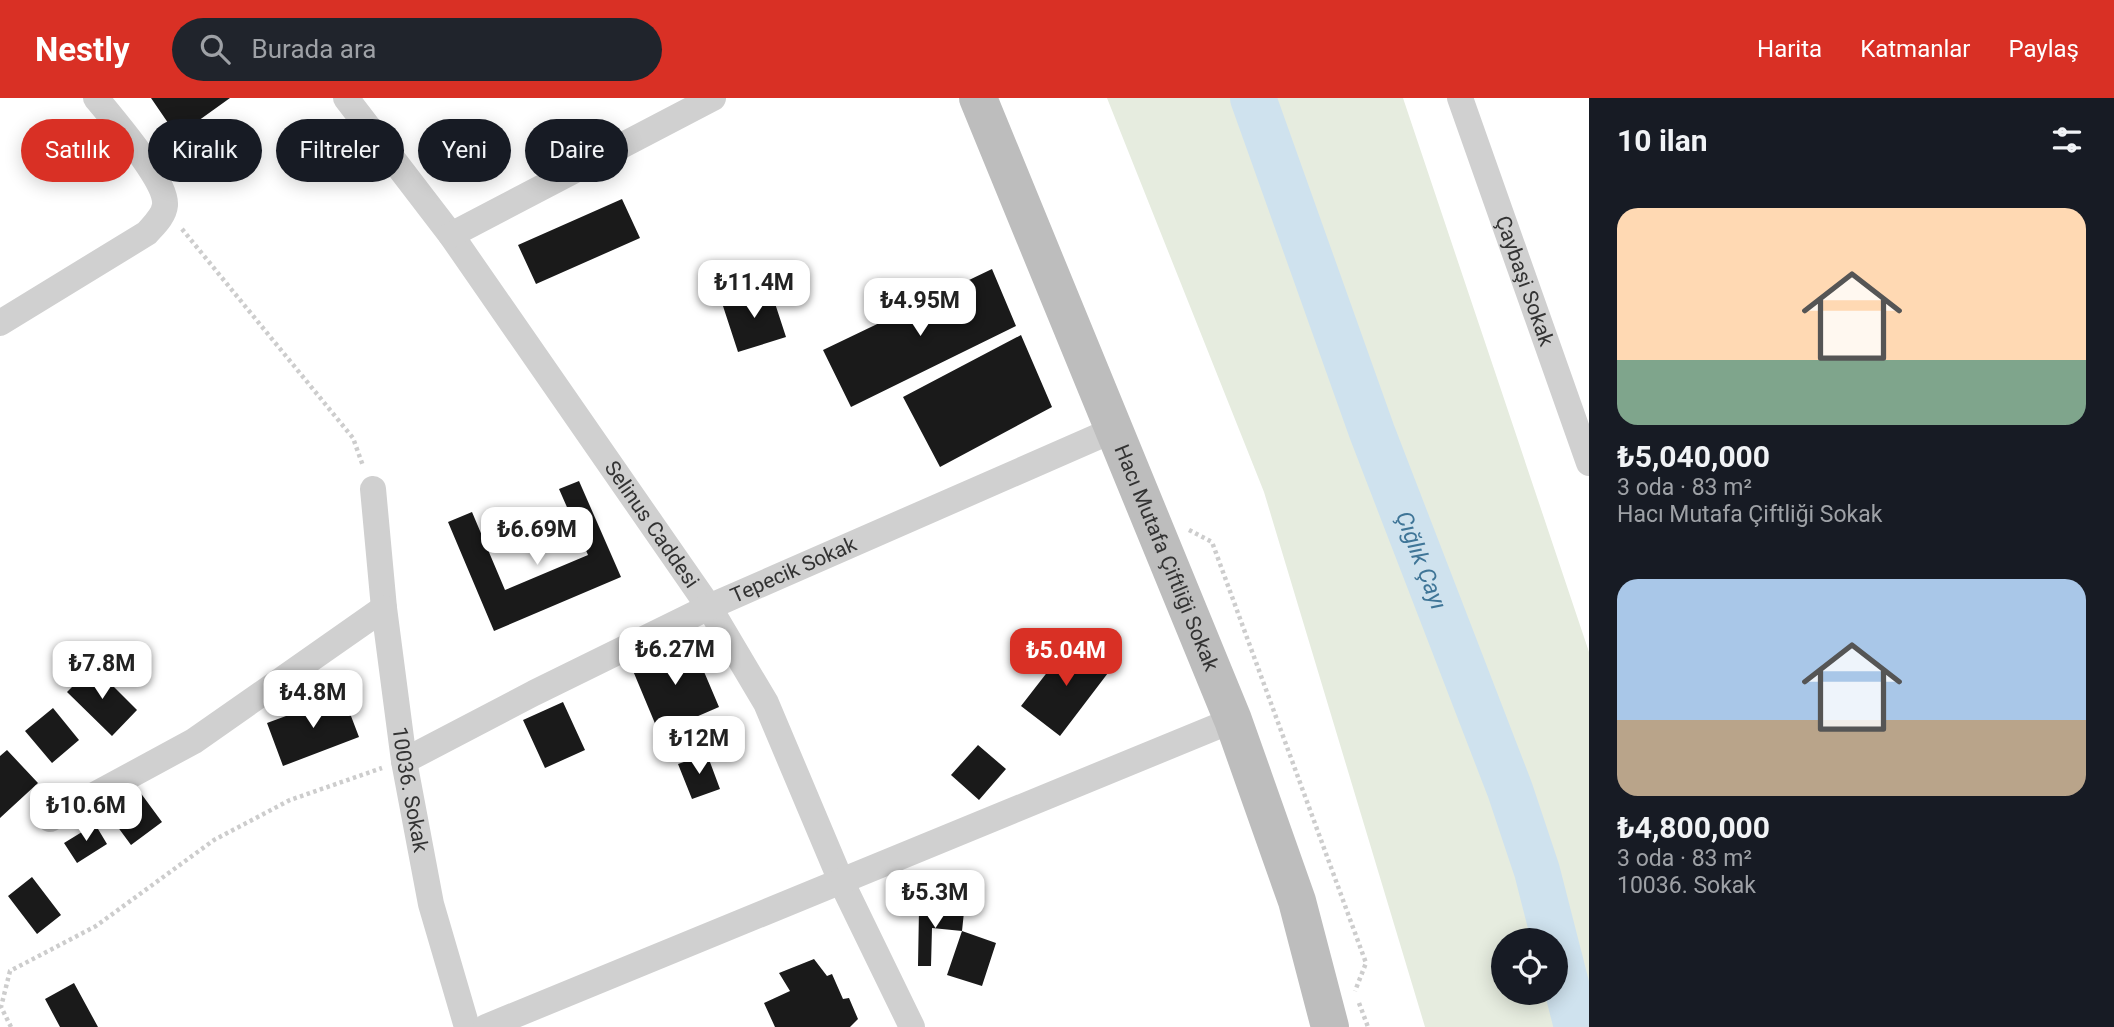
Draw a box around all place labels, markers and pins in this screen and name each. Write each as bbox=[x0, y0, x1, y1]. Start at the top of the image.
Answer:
pin: ₺11.4M bbox=[697, 260, 811, 320]
pin: ₺4.95M bbox=[863, 278, 977, 338]
pin: ₺6.69M bbox=[480, 508, 594, 567]
pin: ₺6.27M bbox=[618, 628, 732, 687]
pin: ₺5.04M bbox=[1009, 628, 1123, 688]
pin: ₺7.8M bbox=[53, 642, 151, 701]
pin: ₺4.8M bbox=[264, 670, 362, 730]
pin: ₺12M bbox=[658, 716, 740, 776]
pin: ₺10.6M bbox=[29, 784, 143, 843]
pin: ₺5.3M bbox=[886, 870, 984, 930]

